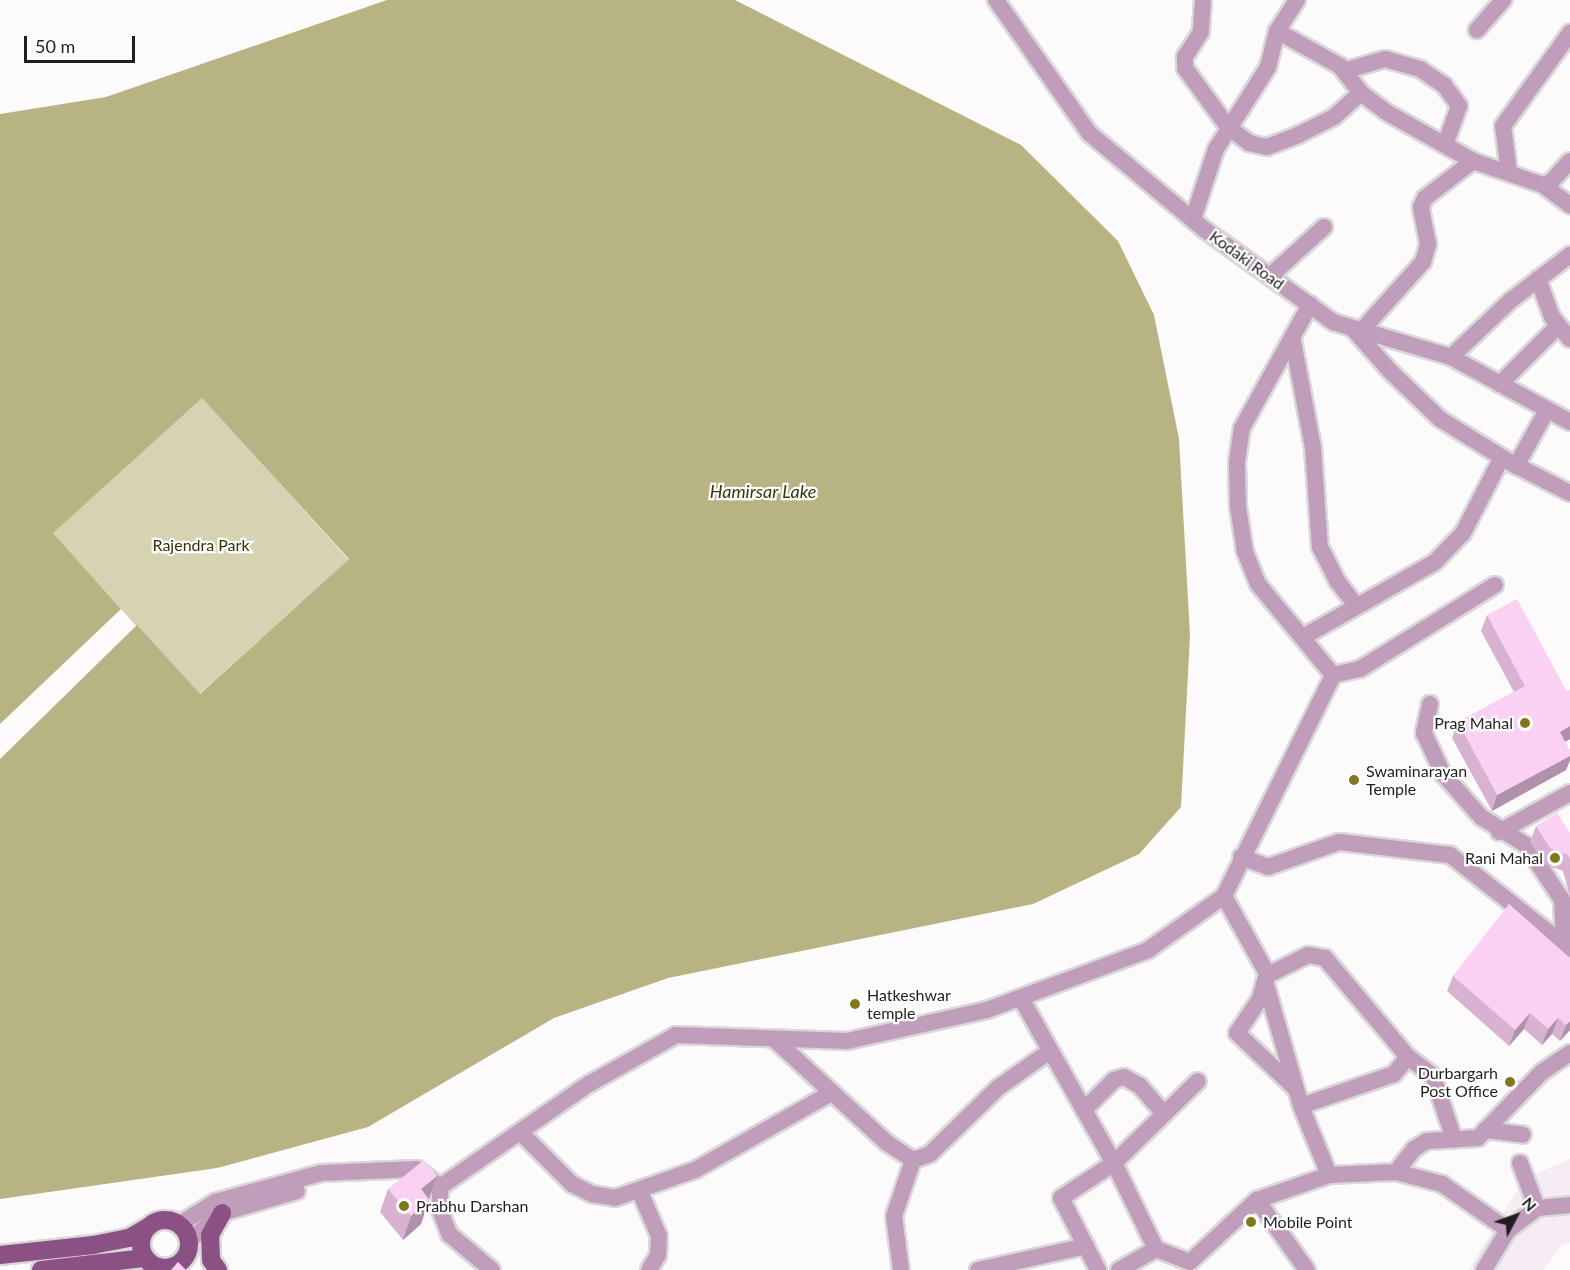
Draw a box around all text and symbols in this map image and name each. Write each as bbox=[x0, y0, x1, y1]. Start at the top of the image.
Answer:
scale bar bbox=[27, 24, 138, 62]
text: 50 m bbox=[35, 35, 75, 57]
street label: Kodaki Road bbox=[1206, 227, 1288, 293]
water label: Hamirsar Lake bbox=[710, 480, 816, 502]
park label: Rajendra Park bbox=[152, 535, 250, 555]
place label: Prag Mahal bbox=[1434, 713, 1513, 733]
marker: Prag Mahal bbox=[1518, 716, 1532, 730]
place label: Swaminarayan Temple bbox=[1366, 761, 1467, 799]
marker: Swaminarayan Temple bbox=[1347, 773, 1361, 787]
place label: Rani Mahal bbox=[1465, 848, 1543, 868]
marker: Rani Mahal bbox=[1548, 851, 1562, 865]
place label: Hatkeshwar temple bbox=[867, 985, 951, 1023]
marker: Hatkeshwar temple bbox=[848, 997, 862, 1011]
place label: Durbargarh Post Office bbox=[1418, 1063, 1498, 1101]
marker: Durbargarh Post Office bbox=[1503, 1075, 1517, 1089]
north arrow bbox=[1486, 1186, 1546, 1246]
text: N bbox=[1519, 1193, 1541, 1215]
place label: Prabhu Darshan bbox=[416, 1196, 528, 1216]
marker: Prabhu Darshan bbox=[397, 1199, 411, 1213]
place label: Mobile Point bbox=[1263, 1212, 1352, 1232]
marker: Mobile Point bbox=[1244, 1215, 1258, 1229]

